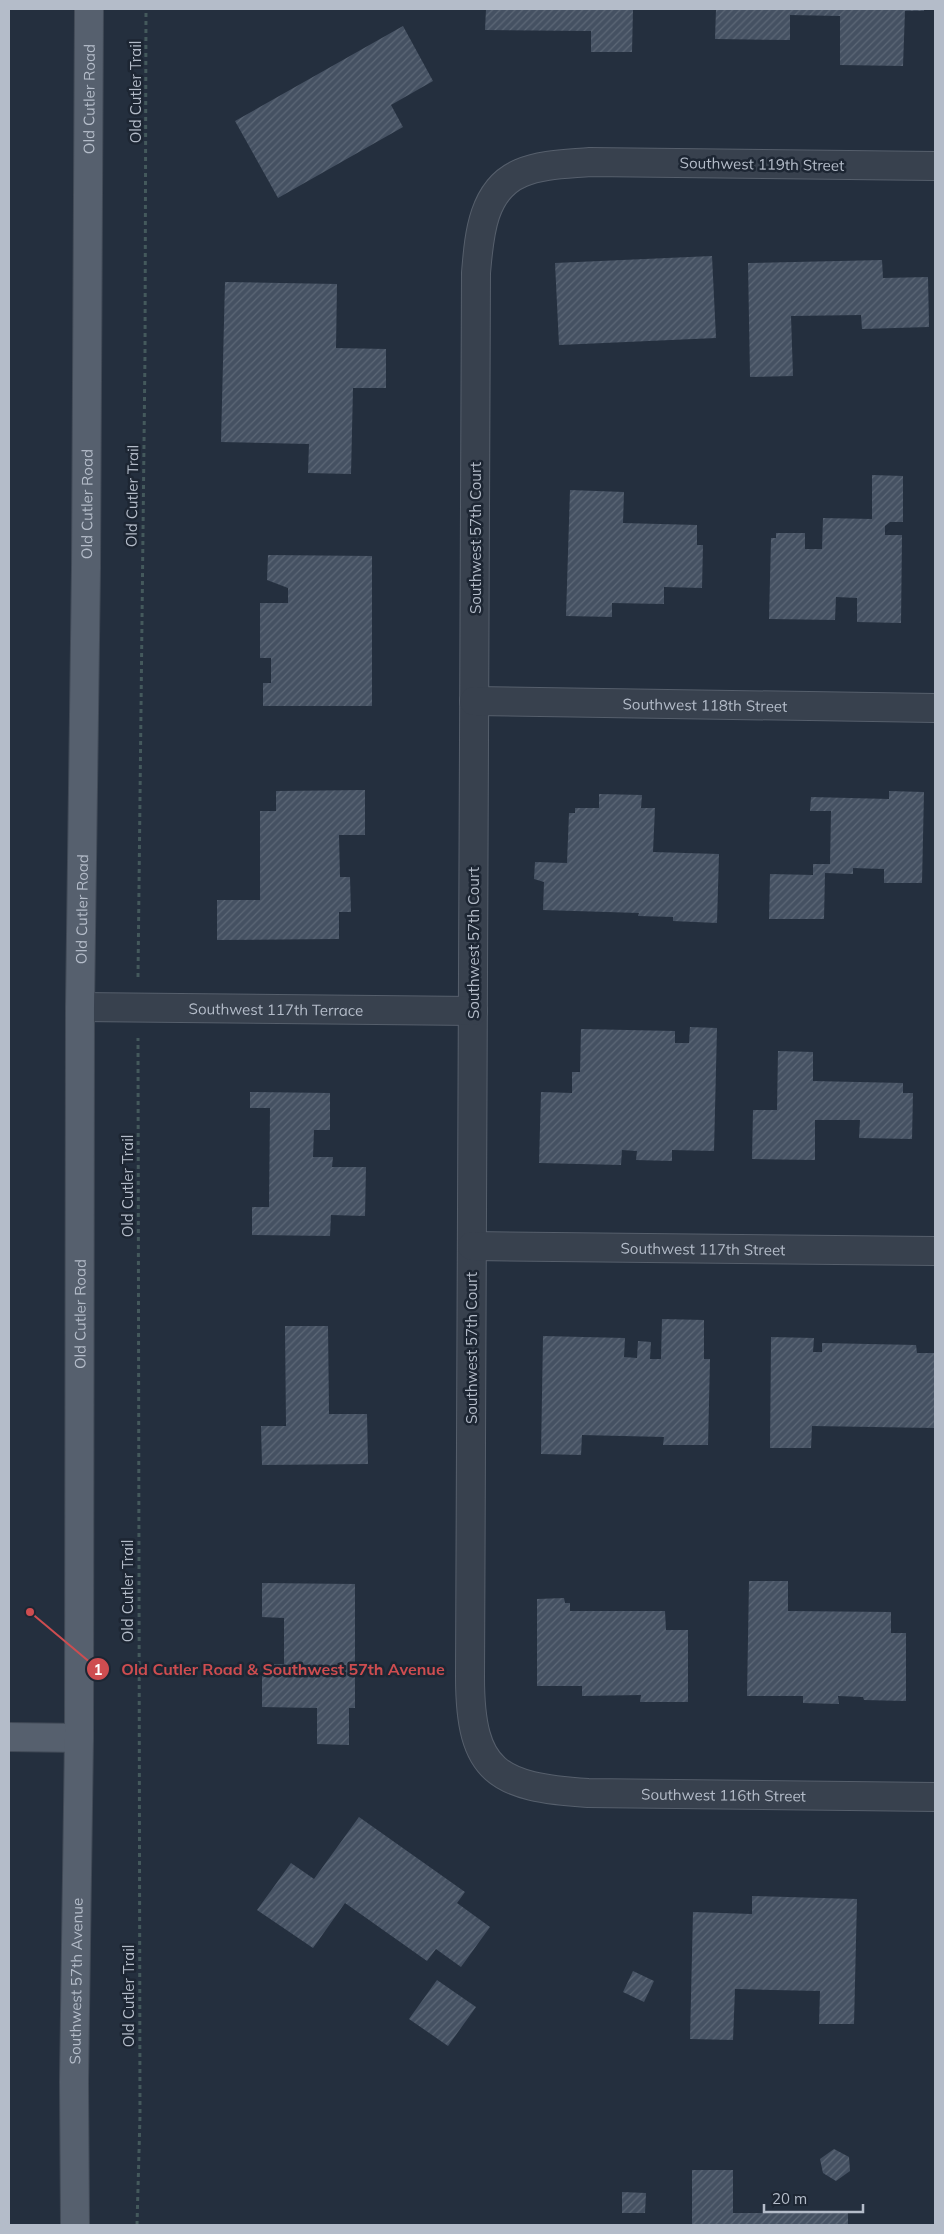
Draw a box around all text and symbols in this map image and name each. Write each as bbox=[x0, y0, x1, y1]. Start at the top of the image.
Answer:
street label: Old Cutler Trail bbox=[126, 41, 145, 143]
street label: Old Cutler Road bbox=[79, 44, 98, 154]
street label: Southwest 119th Street bbox=[680, 153, 844, 175]
street label: Old Cutler Trail bbox=[122, 445, 142, 547]
street label: Old Cutler Road bbox=[77, 449, 96, 559]
street label: Southwest 57th Court bbox=[466, 462, 485, 614]
street label: Southwest 118th Street bbox=[622, 694, 788, 715]
street label: Old Cutler Road bbox=[71, 854, 92, 964]
street label: Southwest 57th Court bbox=[464, 867, 483, 1019]
street label: Southwest 117th Terrace bbox=[189, 999, 363, 1019]
street label: Old Cutler Trail bbox=[118, 1135, 137, 1237]
street label: Southwest 117th Street bbox=[620, 1238, 785, 1259]
street label: Old Cutler Road bbox=[70, 1259, 89, 1369]
street label: Southwest 57th Court bbox=[462, 1272, 481, 1424]
street label: Old Cutler Trail bbox=[118, 1540, 137, 1642]
callout: Old Cutler Road & Southwest 57th Avenue bbox=[86, 1654, 454, 1685]
text: Old Cutler Road & Southwest 57th Avenue bbox=[121, 1659, 445, 1679]
text: 1 bbox=[93, 1660, 103, 1679]
street label: Southwest 116th Street bbox=[641, 1784, 806, 1805]
street label: Southwest 57th Avenue bbox=[65, 1898, 86, 2064]
street label: Old Cutler Trail bbox=[119, 1945, 138, 2047]
scale bar bbox=[764, 2182, 863, 2214]
text: 20 m bbox=[772, 2189, 807, 2208]

